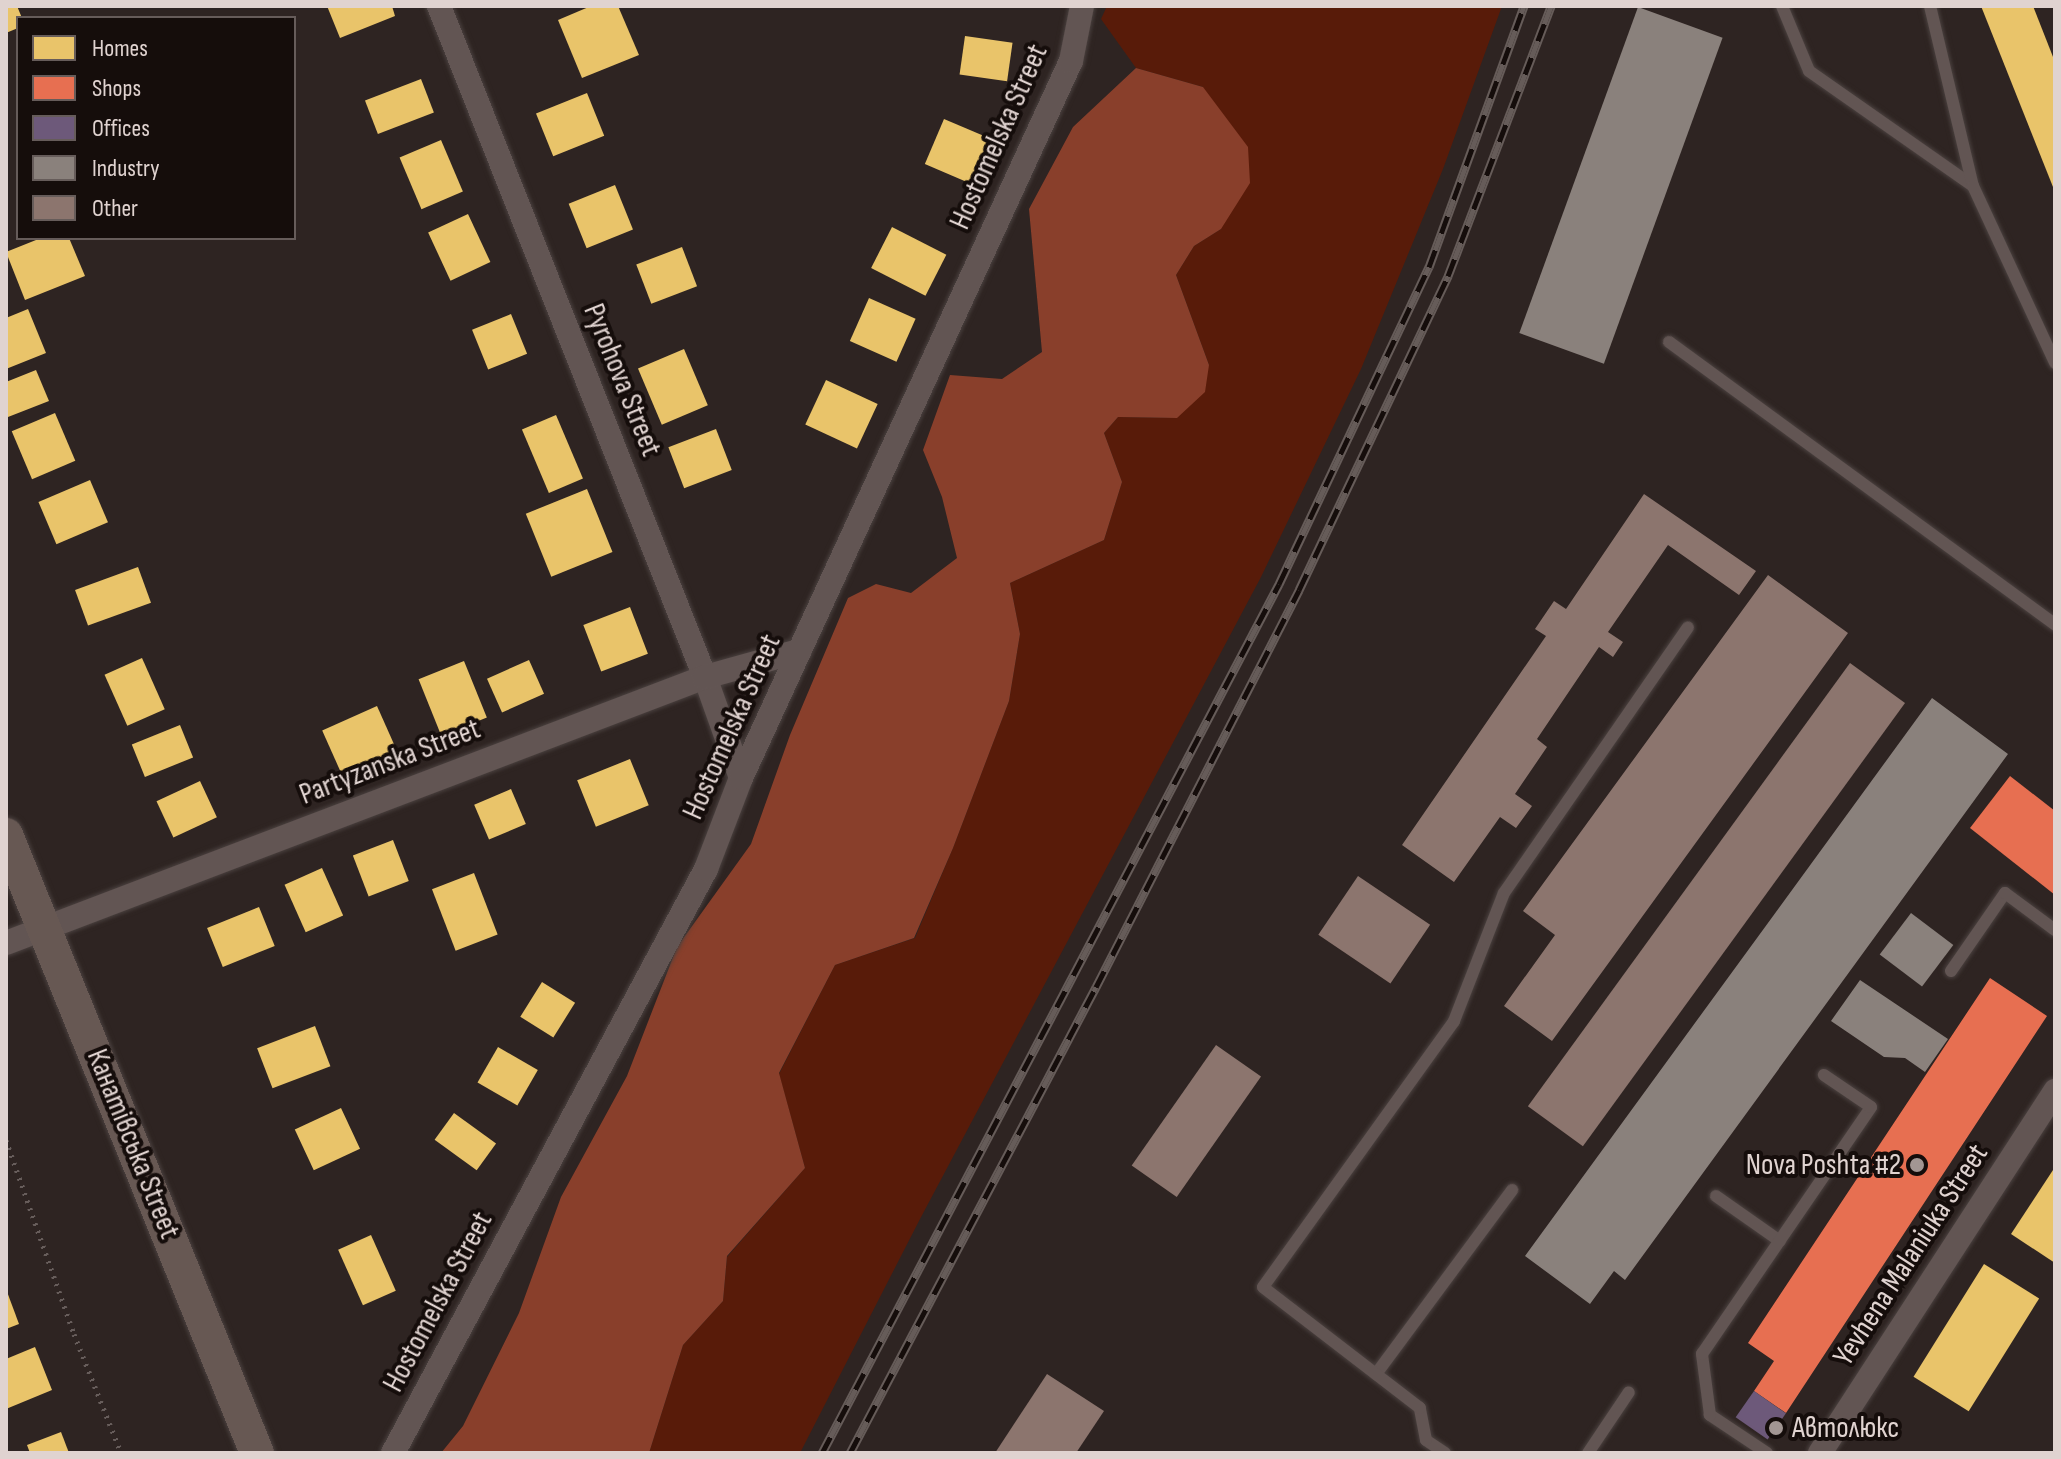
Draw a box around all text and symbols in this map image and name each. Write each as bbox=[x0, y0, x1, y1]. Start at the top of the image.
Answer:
legend bbox=[16, 16, 296, 240]
text: Homes bbox=[92, 34, 148, 63]
street label: Hostomelska Street bbox=[942, 39, 1056, 235]
text: Shops bbox=[92, 74, 141, 103]
text: Offices bbox=[92, 114, 150, 143]
text: Industry bbox=[92, 154, 159, 183]
text: Other bbox=[92, 194, 138, 223]
street label: Pyrohova Street bbox=[575, 299, 669, 461]
street label: Hostomelska Street bbox=[675, 629, 789, 825]
street label: Partyzanska Street bbox=[295, 711, 485, 813]
street label: Канатівська Street bbox=[79, 1044, 187, 1244]
street label: Yevhena Malaniuka Street bbox=[1826, 1137, 1996, 1373]
place label: Nova Poshta #2 bbox=[1746, 1147, 1901, 1183]
marker: Nova Poshta #2 bbox=[1908, 1156, 1926, 1174]
street label: Hostomelska Street bbox=[375, 1206, 501, 1398]
place label: Автолюкс bbox=[1792, 1410, 1899, 1446]
marker: Автолюкс bbox=[1767, 1419, 1785, 1437]

